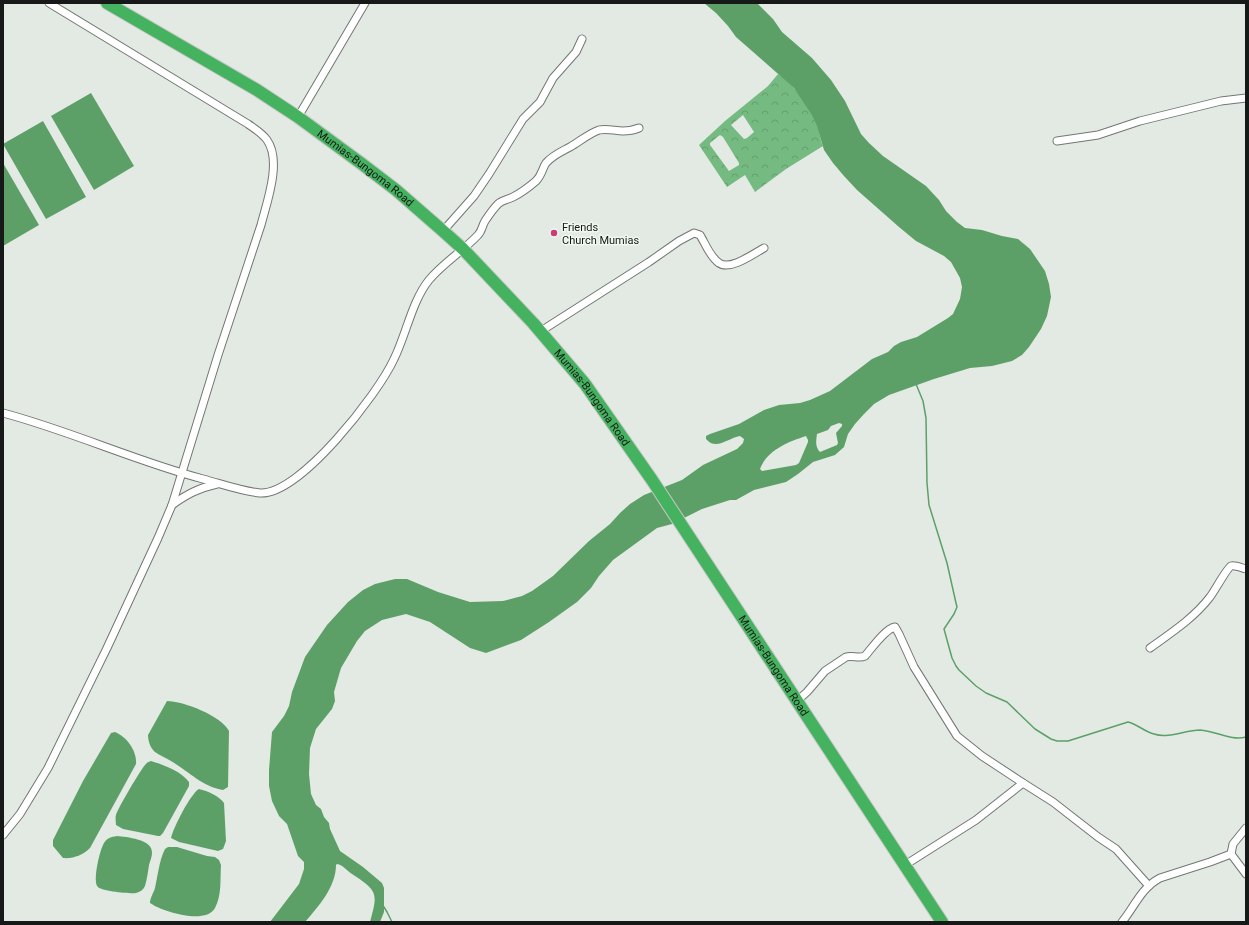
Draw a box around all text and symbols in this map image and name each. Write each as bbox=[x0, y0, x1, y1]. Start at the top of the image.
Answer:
street label: Mumias-Bungoma Road bbox=[314, 127, 416, 209]
place label: Friends Church Mumias bbox=[562, 221, 639, 247]
marker: Friends Church Mumias bbox=[549, 228, 559, 238]
street label: Mumias-Bungoma Road bbox=[551, 347, 632, 449]
street label: Mumias-Bungoma Road bbox=[736, 613, 811, 719]

